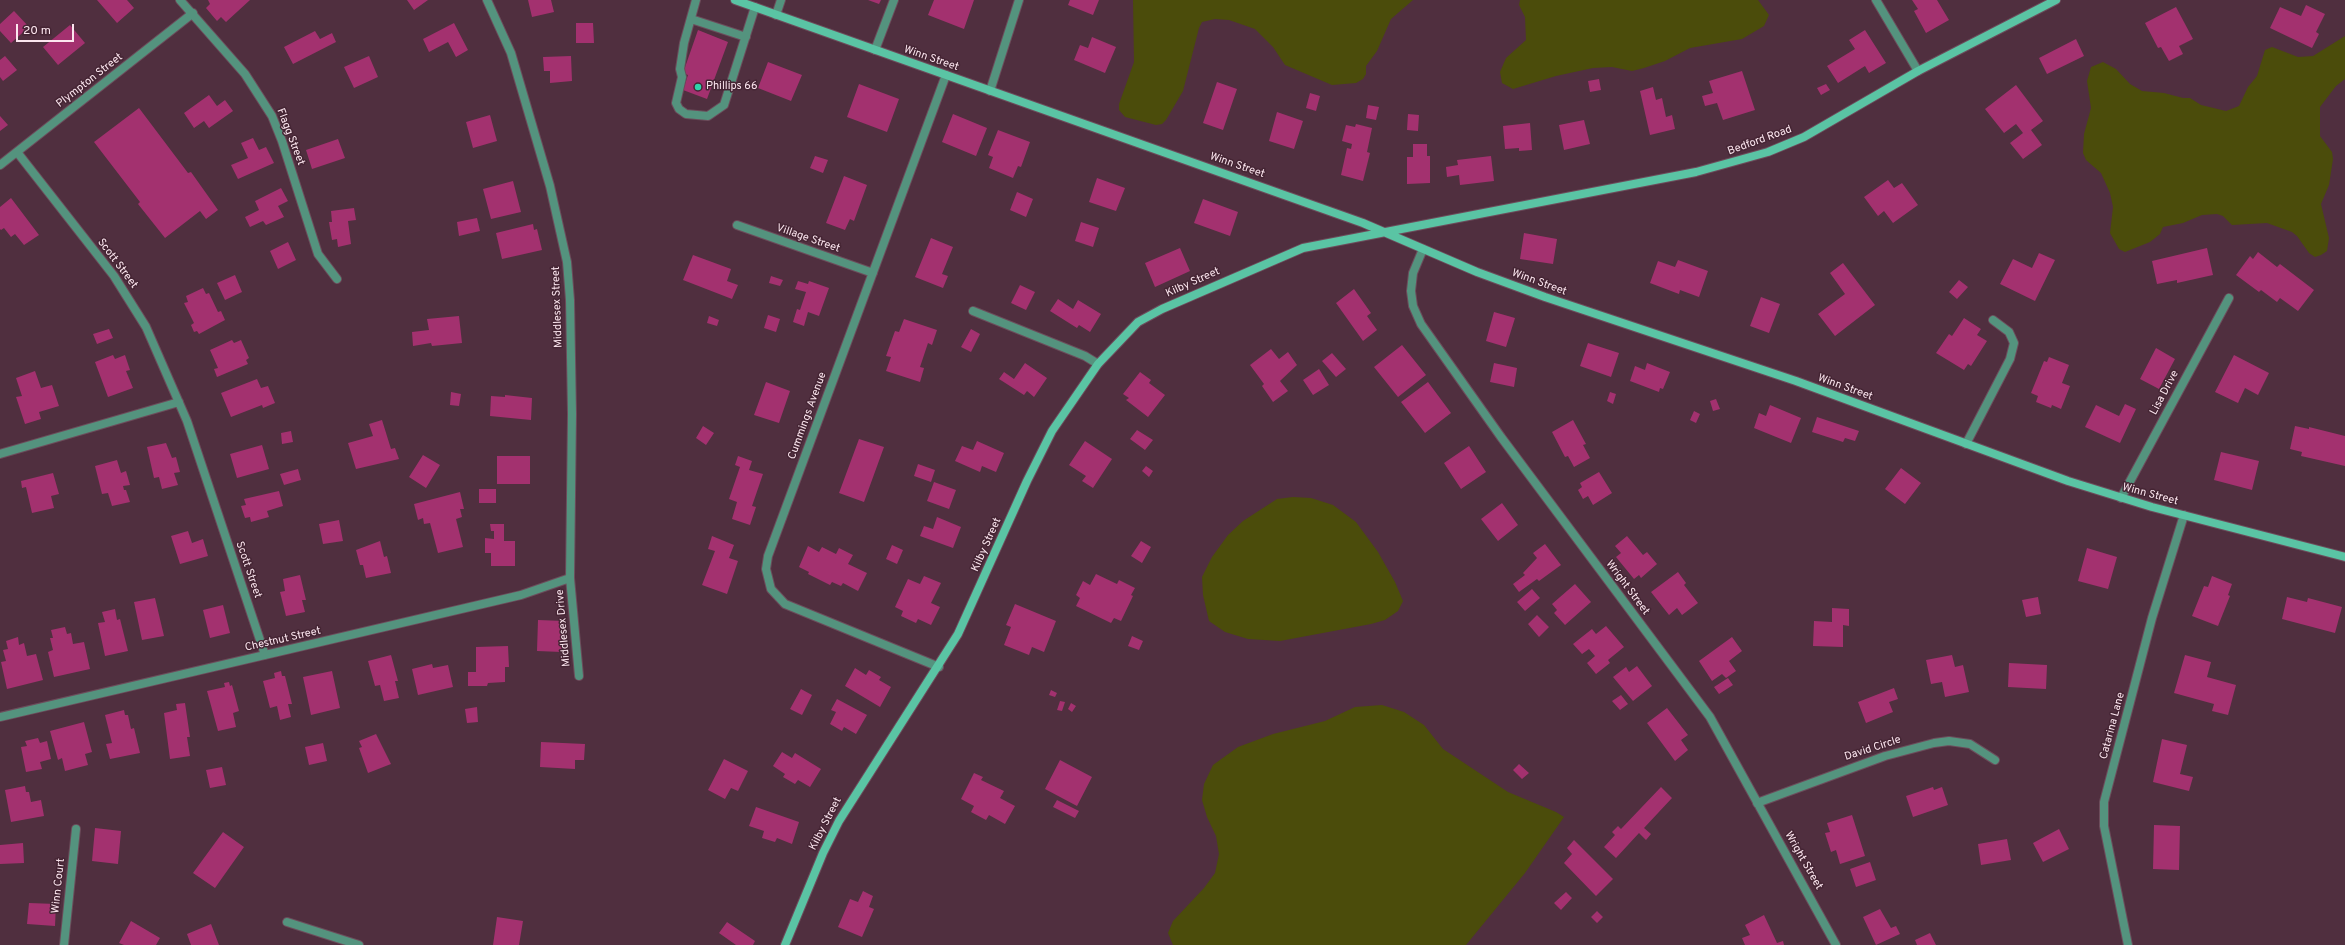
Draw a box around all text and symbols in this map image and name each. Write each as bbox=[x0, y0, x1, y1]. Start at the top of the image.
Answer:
scale bar bbox=[18, 16, 76, 42]
text: 20 m bbox=[23, 23, 51, 39]
street label: Winn Street bbox=[902, 43, 960, 75]
street label: Plympton Street bbox=[54, 51, 126, 111]
place label: Phillips 66 bbox=[706, 80, 757, 94]
marker: Phillips 66 bbox=[693, 82, 703, 92]
street label: Flagg Street bbox=[273, 107, 307, 167]
street label: Bedford Road bbox=[1726, 123, 1794, 159]
street label: Winn Street bbox=[1208, 150, 1266, 182]
street label: Village Street bbox=[774, 222, 842, 256]
street label: Scott Street bbox=[94, 236, 140, 292]
street label: Kilby Street bbox=[1164, 265, 1222, 301]
street label: Middlesex Street bbox=[550, 266, 566, 348]
street label: Winn Street bbox=[1510, 267, 1568, 299]
street label: Lisa Drive bbox=[2148, 369, 2182, 417]
street label: Cummings Avenue bbox=[786, 371, 830, 461]
street label: Winn Street bbox=[1816, 372, 1874, 404]
street label: Winn Street bbox=[2121, 481, 2179, 509]
street label: Kilby Street bbox=[969, 516, 1005, 574]
street label: Scott Street bbox=[232, 540, 264, 600]
street label: Wright Street bbox=[1602, 558, 1652, 618]
street label: Middlesex Drive bbox=[554, 589, 574, 667]
street label: Chestnut Street bbox=[244, 625, 322, 655]
street label: Catarina Lane bbox=[2098, 691, 2128, 761]
street label: David Circle bbox=[1843, 734, 1903, 764]
street label: Kilby Street bbox=[807, 795, 845, 853]
street label: Wright Street bbox=[1781, 830, 1825, 892]
street label: Winn Court bbox=[50, 858, 68, 914]

